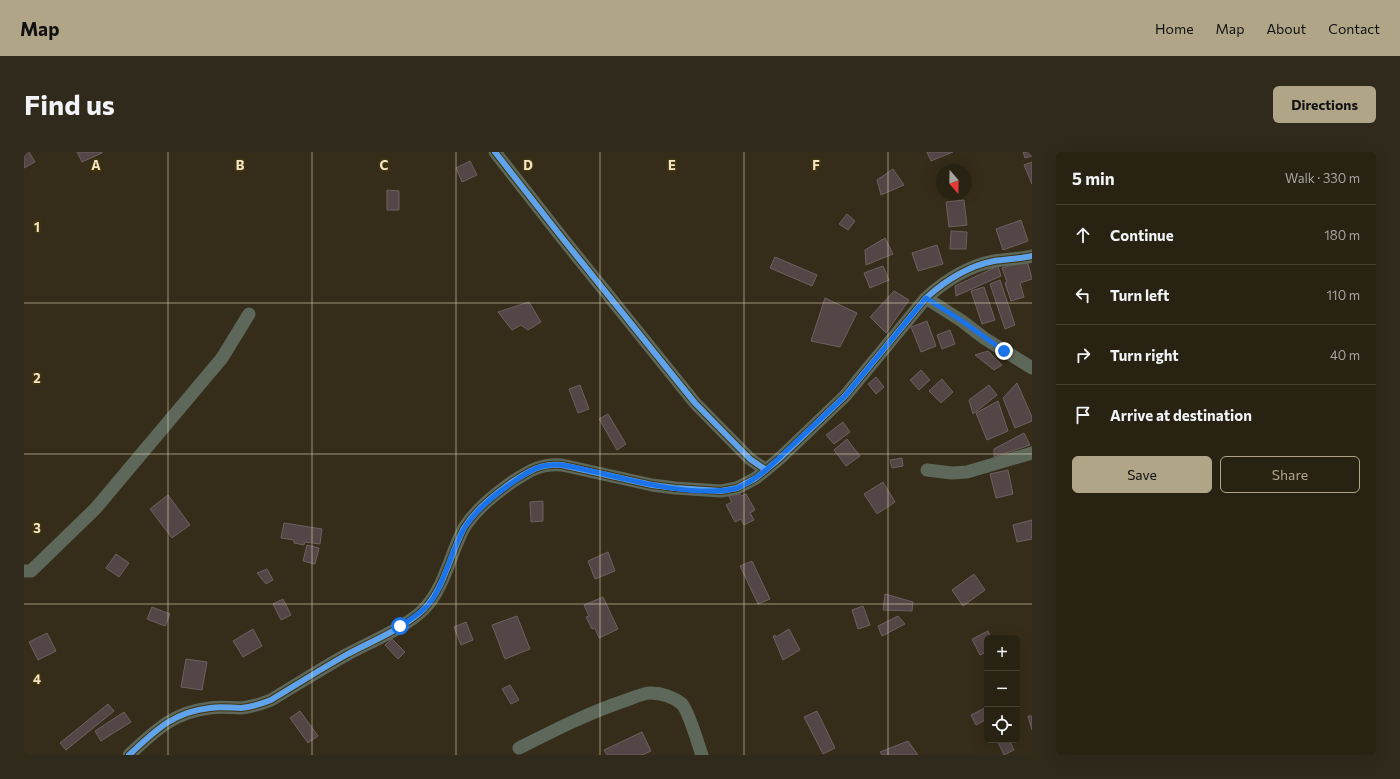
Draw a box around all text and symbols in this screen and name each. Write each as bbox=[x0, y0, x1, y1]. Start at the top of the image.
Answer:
text: Map bbox=[20, 17, 59, 40]
text: Home bbox=[1155, 20, 1194, 37]
text: Map bbox=[1216, 20, 1244, 37]
text: About bbox=[1266, 20, 1306, 37]
text: Contact bbox=[1328, 20, 1380, 37]
button: Directions bbox=[1273, 86, 1376, 123]
text: Find us bbox=[24, 87, 115, 121]
text: A bbox=[91, 157, 101, 173]
text: B bbox=[236, 157, 245, 173]
text: C bbox=[380, 157, 389, 173]
text: D bbox=[523, 157, 533, 173]
text: E bbox=[668, 157, 676, 173]
text: F bbox=[812, 157, 820, 173]
north arrow bbox=[936, 164, 972, 200]
text: 5 min bbox=[1072, 168, 1115, 189]
text: Walk · 330 m bbox=[1285, 170, 1360, 186]
text: 1 bbox=[34, 219, 40, 235]
icon: ahead bbox=[1072, 224, 1094, 246]
text: Continue bbox=[1110, 226, 1174, 244]
text: 180 m bbox=[1324, 227, 1360, 243]
icon: left bbox=[1072, 284, 1094, 306]
text: Turn left bbox=[1110, 286, 1169, 304]
text: 110 m bbox=[1327, 287, 1360, 303]
route end bbox=[995, 342, 1013, 360]
icon: right bbox=[1072, 344, 1094, 366]
text: Turn right bbox=[1110, 346, 1179, 364]
text: 40 m bbox=[1330, 347, 1360, 363]
text: 2 bbox=[33, 370, 41, 386]
icon: arrive bbox=[1072, 404, 1094, 426]
text: Arrive at destination bbox=[1110, 406, 1252, 424]
button: Save bbox=[1072, 456, 1212, 493]
button: Share bbox=[1220, 456, 1360, 493]
text: 3 bbox=[33, 520, 41, 536]
route start bbox=[391, 617, 409, 635]
map controls bbox=[984, 635, 1020, 743]
button: + bbox=[984, 635, 1020, 671]
text: 4 bbox=[33, 671, 41, 687]
button: − bbox=[984, 671, 1020, 707]
button: locate bbox=[984, 707, 1020, 743]

